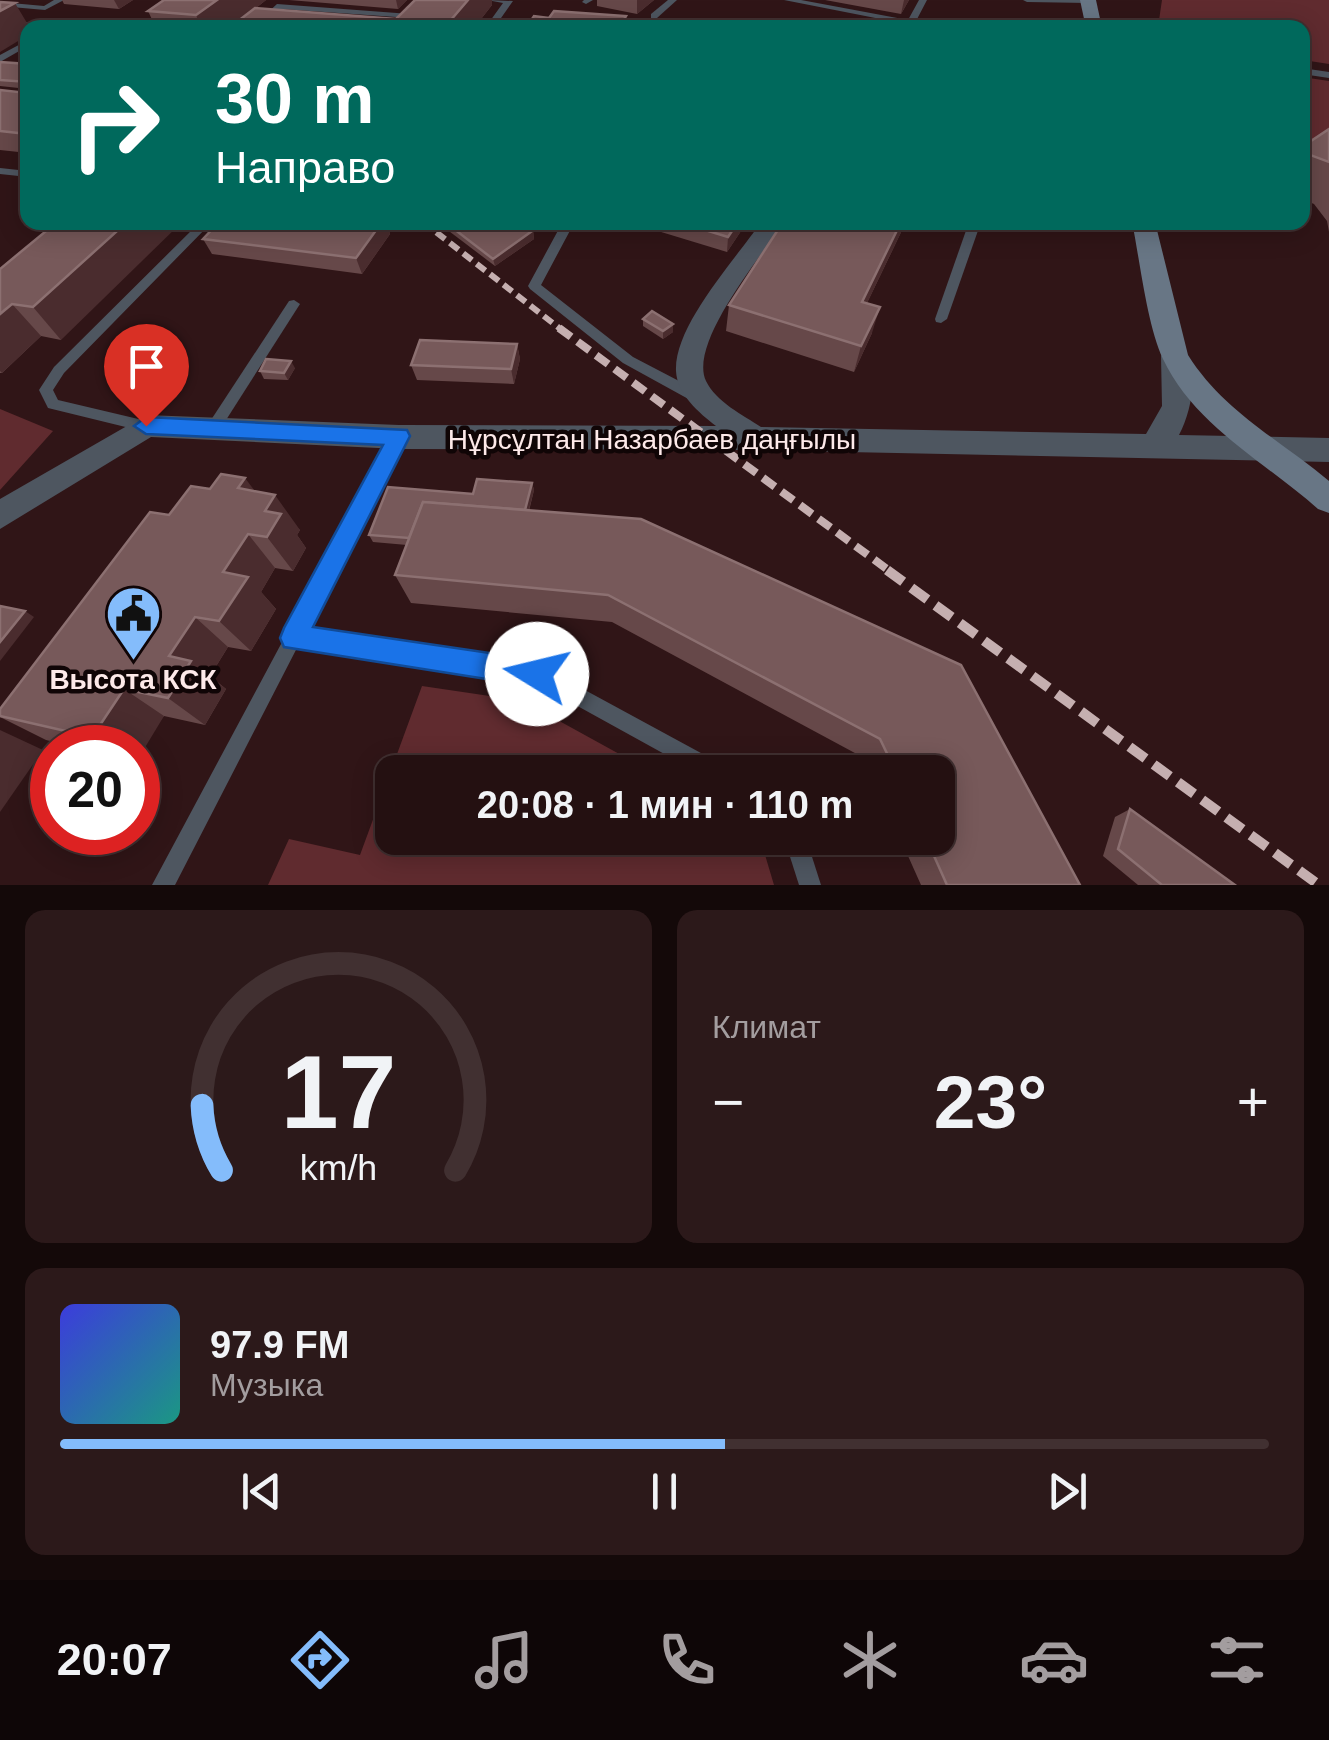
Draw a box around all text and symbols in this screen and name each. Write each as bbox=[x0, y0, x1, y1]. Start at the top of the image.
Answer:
icon: right bbox=[50, 60, 180, 190]
text: 30 m bbox=[215, 60, 375, 138]
text: Направо bbox=[215, 142, 395, 193]
pin bbox=[104, 324, 189, 427]
icon: arrive bbox=[119, 339, 174, 394]
street label: Нұрсұлтан Назарбаев даңғылы bbox=[448, 424, 856, 455]
public building icon: Высота КСК bbox=[103, 583, 163, 662]
position arrow bbox=[485, 622, 589, 726]
place label: Высота КСК bbox=[49, 664, 218, 695]
speed limit sign: 20 bbox=[30, 725, 160, 855]
text: 20:08 · 1 мин · 110 m bbox=[477, 784, 853, 826]
text: Климат bbox=[712, 1009, 821, 1045]
text: 17 bbox=[281, 1034, 396, 1150]
text: 23° bbox=[934, 1060, 1047, 1144]
text: − bbox=[712, 1071, 744, 1133]
text: + bbox=[1237, 1071, 1269, 1133]
text: km/h bbox=[300, 1148, 377, 1188]
text: 97.9 FM bbox=[210, 1324, 349, 1366]
text: Музыка bbox=[210, 1367, 323, 1403]
icon: previous bbox=[234, 1464, 289, 1519]
icon: pause bbox=[637, 1464, 692, 1519]
icon: next bbox=[1040, 1464, 1095, 1519]
icon: directions bbox=[285, 1625, 355, 1695]
icon: music bbox=[469, 1625, 539, 1695]
icon: phone bbox=[652, 1625, 722, 1695]
icon: climate bbox=[835, 1625, 905, 1695]
icon: car bbox=[1019, 1625, 1089, 1695]
icon: filters bbox=[1202, 1625, 1272, 1695]
text: 20:07 bbox=[57, 1634, 172, 1685]

